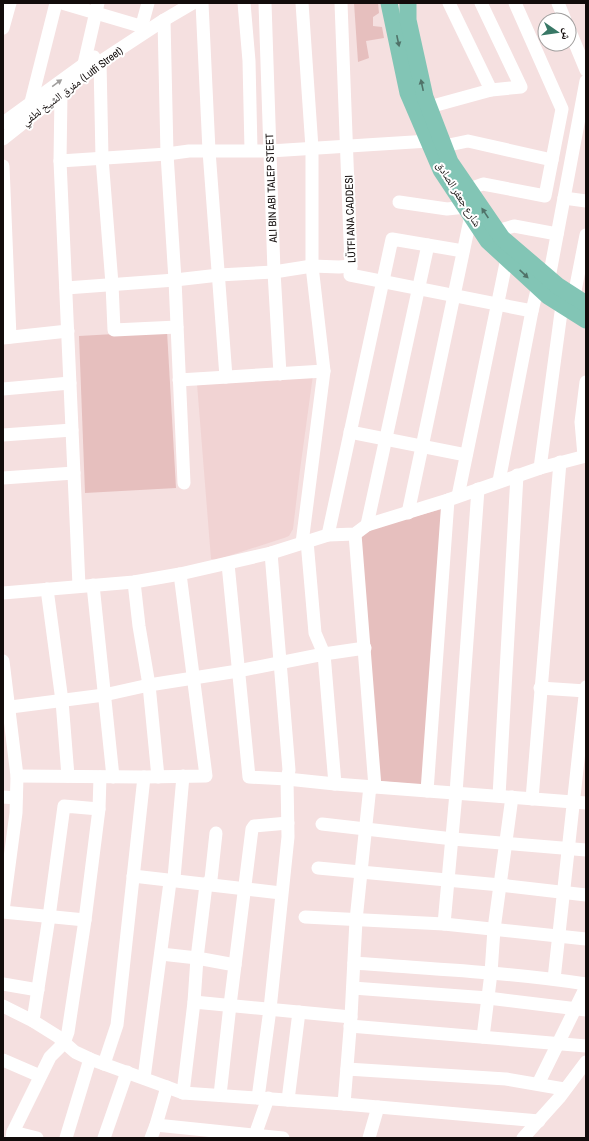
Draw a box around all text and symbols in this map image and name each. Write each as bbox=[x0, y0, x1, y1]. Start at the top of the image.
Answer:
north arrow bbox=[537, 12, 577, 52]
text: ش bbox=[558, 27, 575, 42]
one-way arrow bbox=[395, 35, 401, 47]
street label: مفرق الشيخ لطفي (Lutfi Street) bbox=[19, 43, 126, 130]
one-way arrow bbox=[52, 79, 63, 87]
one-way arrow bbox=[419, 79, 425, 91]
street label: ALI BIN ABI TALEP STEET bbox=[262, 133, 280, 244]
street label: شارع جعفر الصادق bbox=[433, 159, 485, 229]
street label: LÜTFI ANA CADDESI bbox=[341, 175, 359, 263]
one-way arrow bbox=[481, 208, 489, 219]
one-way arrow bbox=[519, 269, 529, 278]

